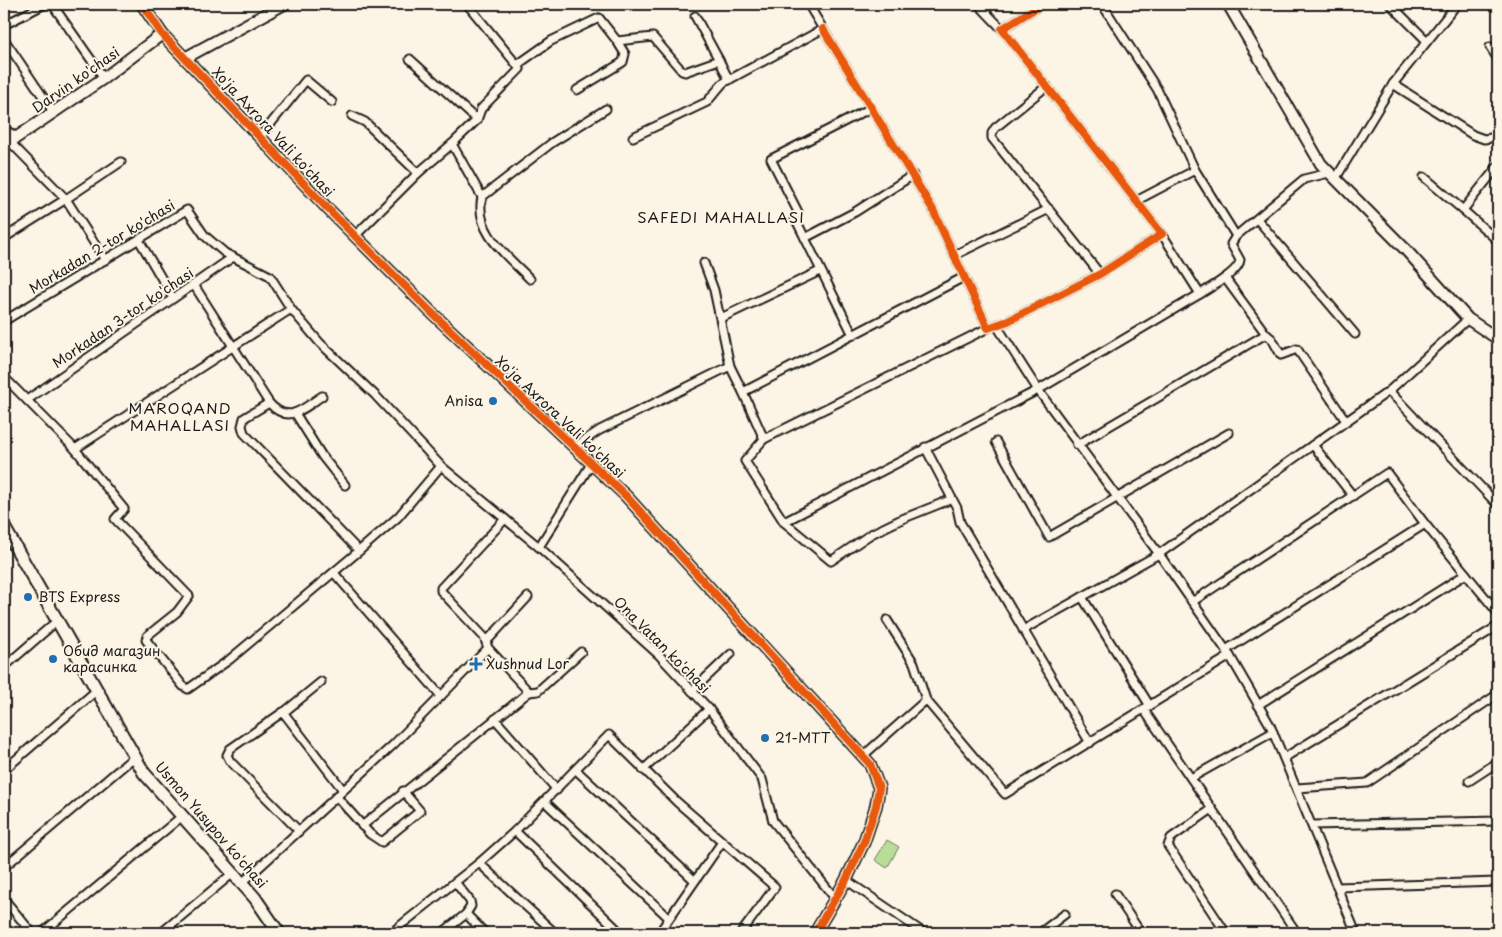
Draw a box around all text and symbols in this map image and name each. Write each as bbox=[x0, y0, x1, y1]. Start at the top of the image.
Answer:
street label: Darvin ko'chasi bbox=[28, 42, 124, 118]
street label: Xo'ja Axrora Vali ko'chasi bbox=[207, 62, 339, 201]
street label: Morkadan 2-tor ko'chasi bbox=[25, 195, 179, 299]
district label: SAFEDI MAHALLASI bbox=[637, 205, 805, 228]
street label: Morkadan 3-tor ko'chasi bbox=[48, 262, 198, 373]
street label: Xo'ja Axrora Vali ko'chasi bbox=[491, 351, 630, 483]
place label: Anisa bbox=[445, 390, 483, 411]
marker: Anisa bbox=[487, 395, 499, 407]
district label: MAROQAND MAHALLASI bbox=[128, 396, 232, 436]
place label: BTS Express bbox=[38, 586, 120, 607]
marker: BTS Express bbox=[22, 591, 34, 603]
street label: Ona Vatan ko'chasi bbox=[609, 591, 716, 698]
place label: Обид магазин карасинка bbox=[63, 640, 160, 677]
marker: Обид магазин карасинка bbox=[47, 653, 59, 665]
place label: Xushnud Lor bbox=[486, 653, 570, 674]
marker: Xushnud Lor bbox=[470, 658, 482, 670]
place label: 21-MTT bbox=[775, 727, 831, 748]
marker: 21-MTT bbox=[759, 732, 771, 744]
street label: Usmon Yusupov ko'chasi bbox=[150, 757, 272, 893]

